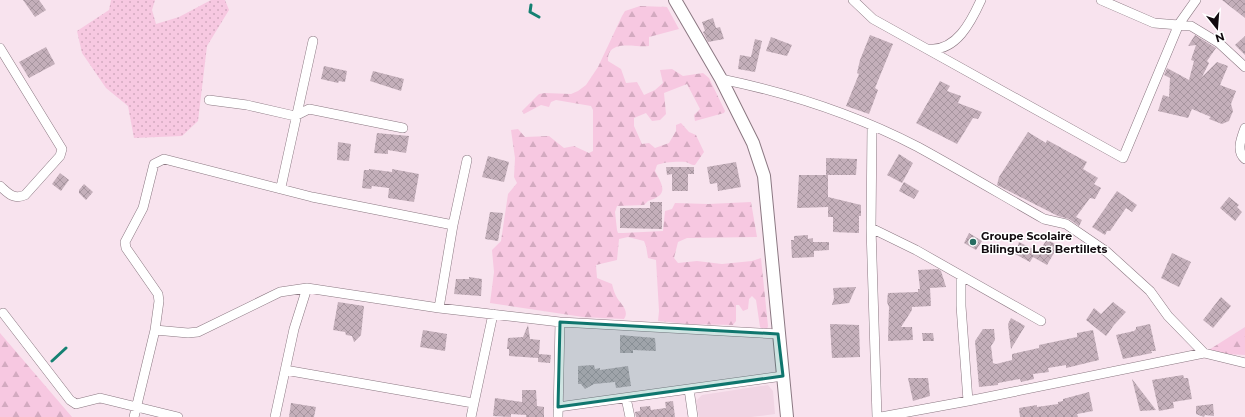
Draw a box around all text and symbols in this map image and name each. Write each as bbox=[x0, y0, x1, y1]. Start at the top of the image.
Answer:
north arrow bbox=[1197, 8, 1237, 48]
text: N bbox=[1214, 30, 1226, 46]
place label: Groupe Scolaire Bilingue Les Bertillets bbox=[981, 229, 1108, 256]
marker: Groupe Scolaire Bilingue Les Bertillets bbox=[968, 237, 978, 247]

